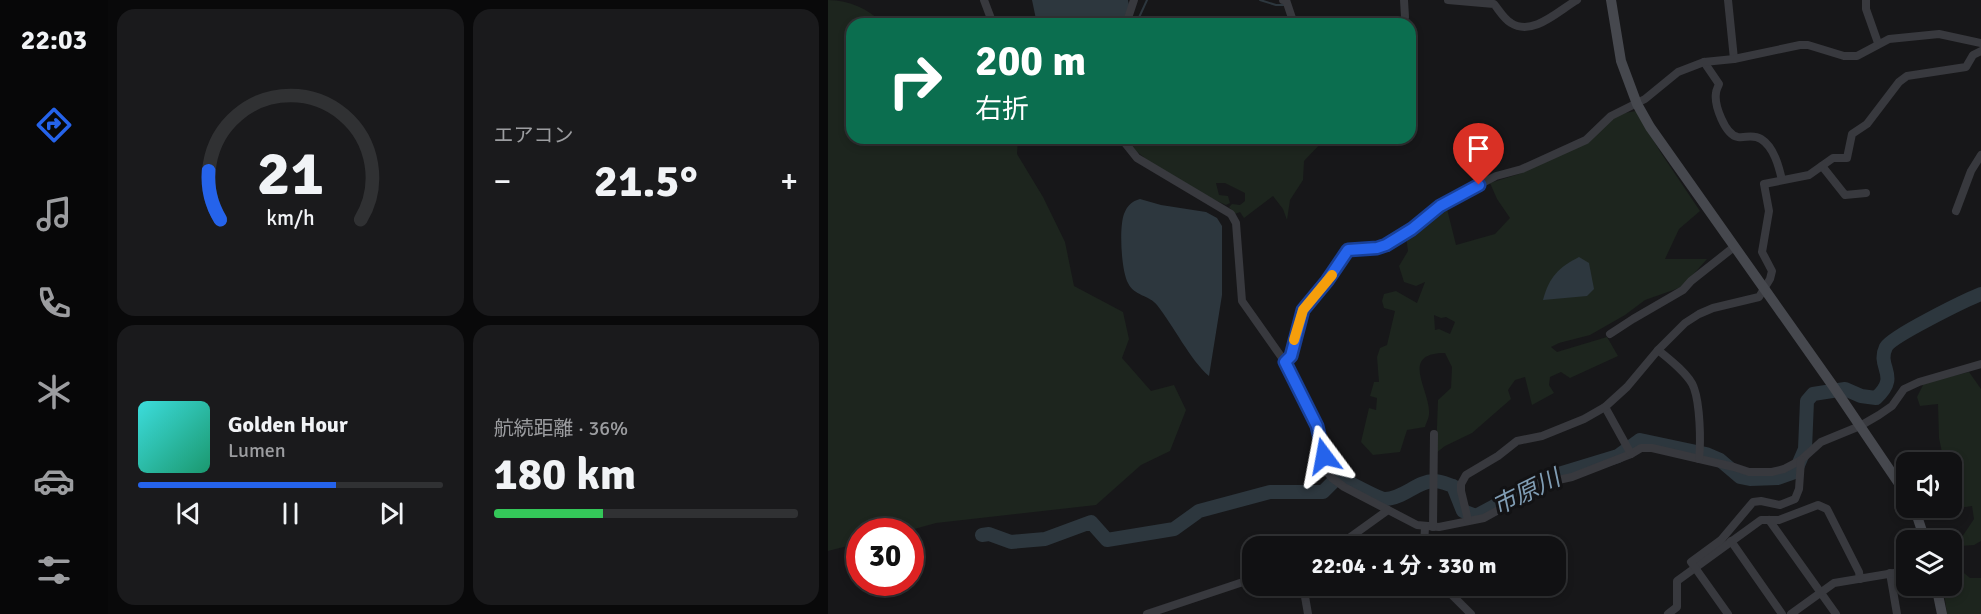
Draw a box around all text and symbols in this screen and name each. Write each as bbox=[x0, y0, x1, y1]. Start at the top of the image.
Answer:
text: 22:03 bbox=[21, 24, 87, 57]
text: 200 m bbox=[975, 36, 1086, 87]
icon: right bbox=[876, 42, 954, 120]
text: 右折 bbox=[975, 93, 1029, 126]
icon: directions bbox=[33, 104, 75, 146]
text: エアコン bbox=[494, 123, 574, 148]
pin bbox=[1453, 123, 1504, 185]
icon: arrive bbox=[1462, 132, 1495, 165]
text: 21 bbox=[257, 135, 324, 212]
text: 21.5° bbox=[594, 154, 698, 209]
text: − bbox=[494, 161, 511, 202]
text: + bbox=[780, 161, 798, 202]
icon: music bbox=[33, 193, 75, 235]
text: km/h bbox=[266, 205, 315, 231]
icon: phone bbox=[33, 282, 75, 324]
icon: climate bbox=[33, 371, 75, 413]
text: Golden Hour bbox=[228, 411, 348, 438]
text: 航続距離 · 36% bbox=[494, 416, 628, 441]
position arrow bbox=[1292, 424, 1356, 488]
text: Lumen bbox=[228, 438, 286, 463]
text: 180 km bbox=[494, 447, 636, 502]
map controls bbox=[1896, 452, 1962, 596]
button: sound bbox=[1896, 452, 1962, 518]
icon: car bbox=[33, 460, 75, 502]
water label: 市原川 bbox=[1487, 461, 1568, 521]
icon: previous bbox=[172, 497, 205, 530]
icon: pause bbox=[274, 497, 307, 530]
icon: next bbox=[375, 497, 408, 530]
speed limit sign: 30 bbox=[846, 518, 924, 596]
button: layers bbox=[1896, 530, 1962, 596]
icon: filters bbox=[33, 549, 75, 591]
text: 22:04 · 1 分 · 330 m bbox=[1312, 552, 1496, 579]

